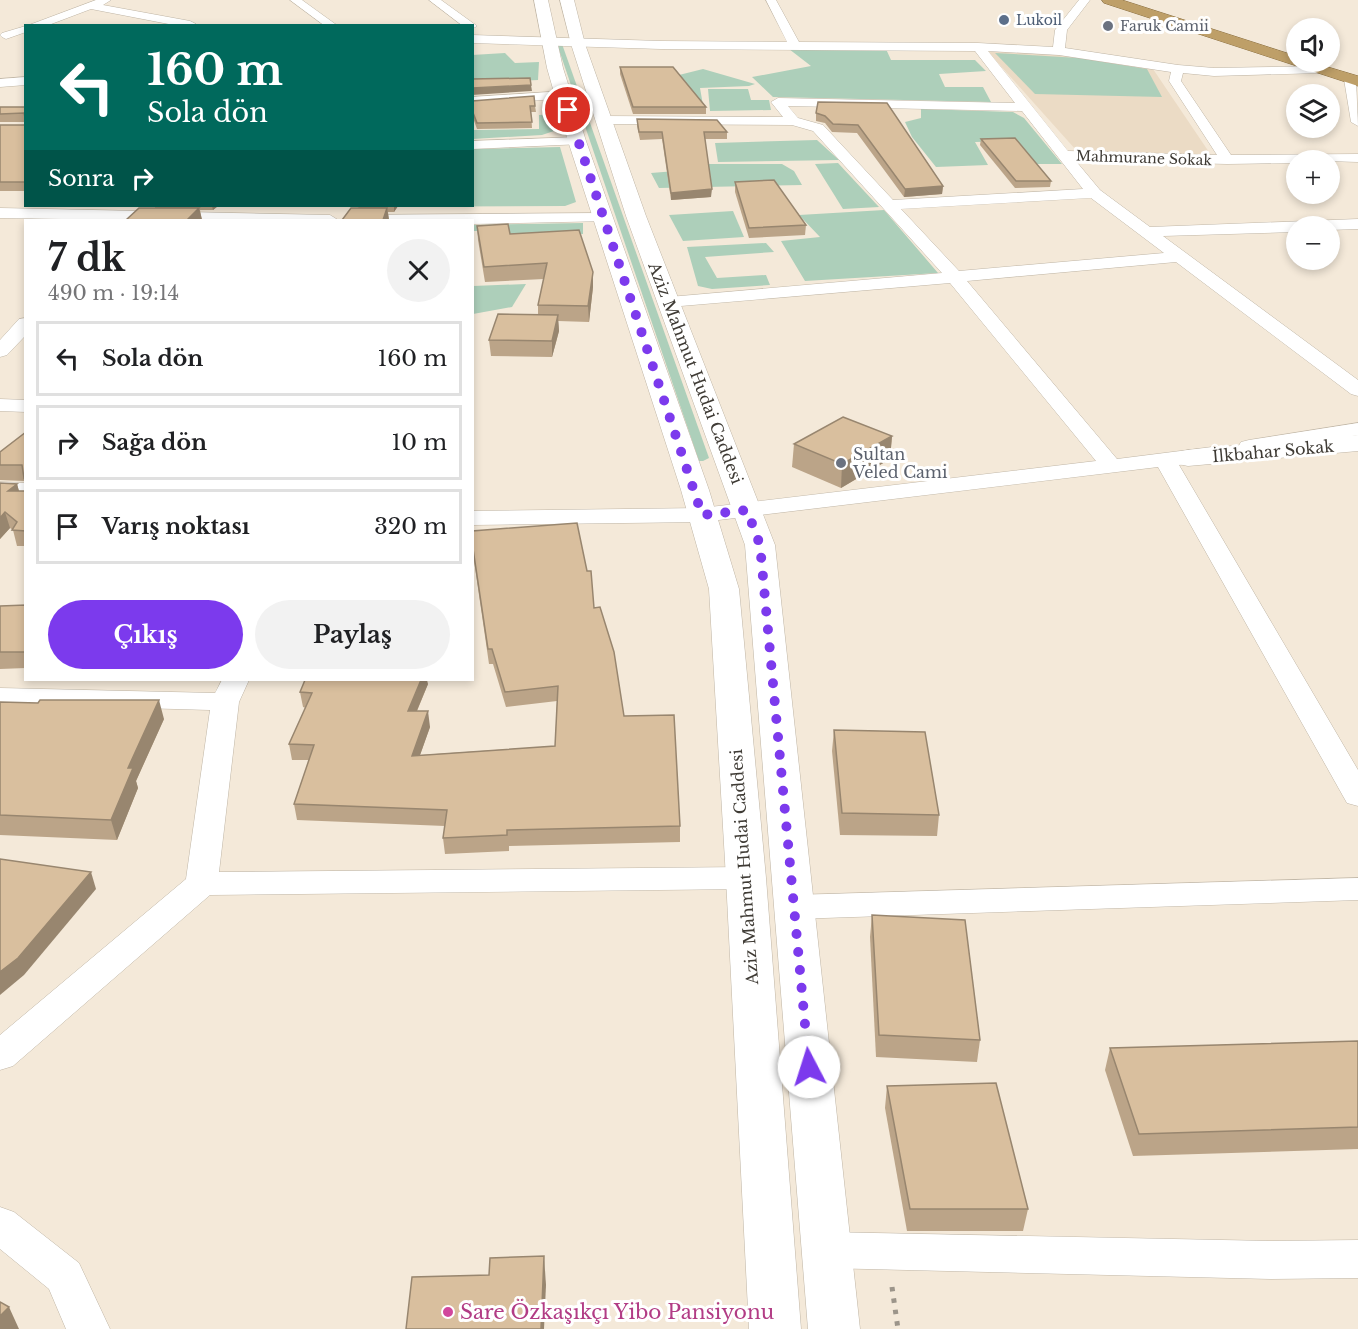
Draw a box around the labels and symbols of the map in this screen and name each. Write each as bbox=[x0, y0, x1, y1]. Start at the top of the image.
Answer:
place label: Lukoil bbox=[1016, 11, 1063, 29]
marker: Lukoil bbox=[997, 13, 1011, 27]
place label: Faruk Camii bbox=[1120, 17, 1209, 35]
marker: Faruk Camii bbox=[1101, 19, 1115, 33]
pin bbox=[542, 84, 593, 135]
street label: Mahmurane Sokak bbox=[1076, 147, 1213, 169]
street label: Aziz Mahmut Hudai Caddesi bbox=[644, 258, 748, 487]
street label: İlkbahar Sokak bbox=[1211, 436, 1335, 466]
place label: Sultan Veled Cami bbox=[852, 444, 948, 482]
marker: Sultan Veled Cami bbox=[834, 456, 848, 470]
street label: Aziz Mahmut Hudai Caddesi bbox=[726, 748, 762, 986]
position arrow bbox=[777, 1035, 841, 1099]
place label: Sare Özkaşıkçı Yibo Pansiyonu bbox=[460, 1299, 774, 1324]
marker: Sare Özkaşıkçı Yibo Pansiyonu bbox=[441, 1305, 455, 1319]

